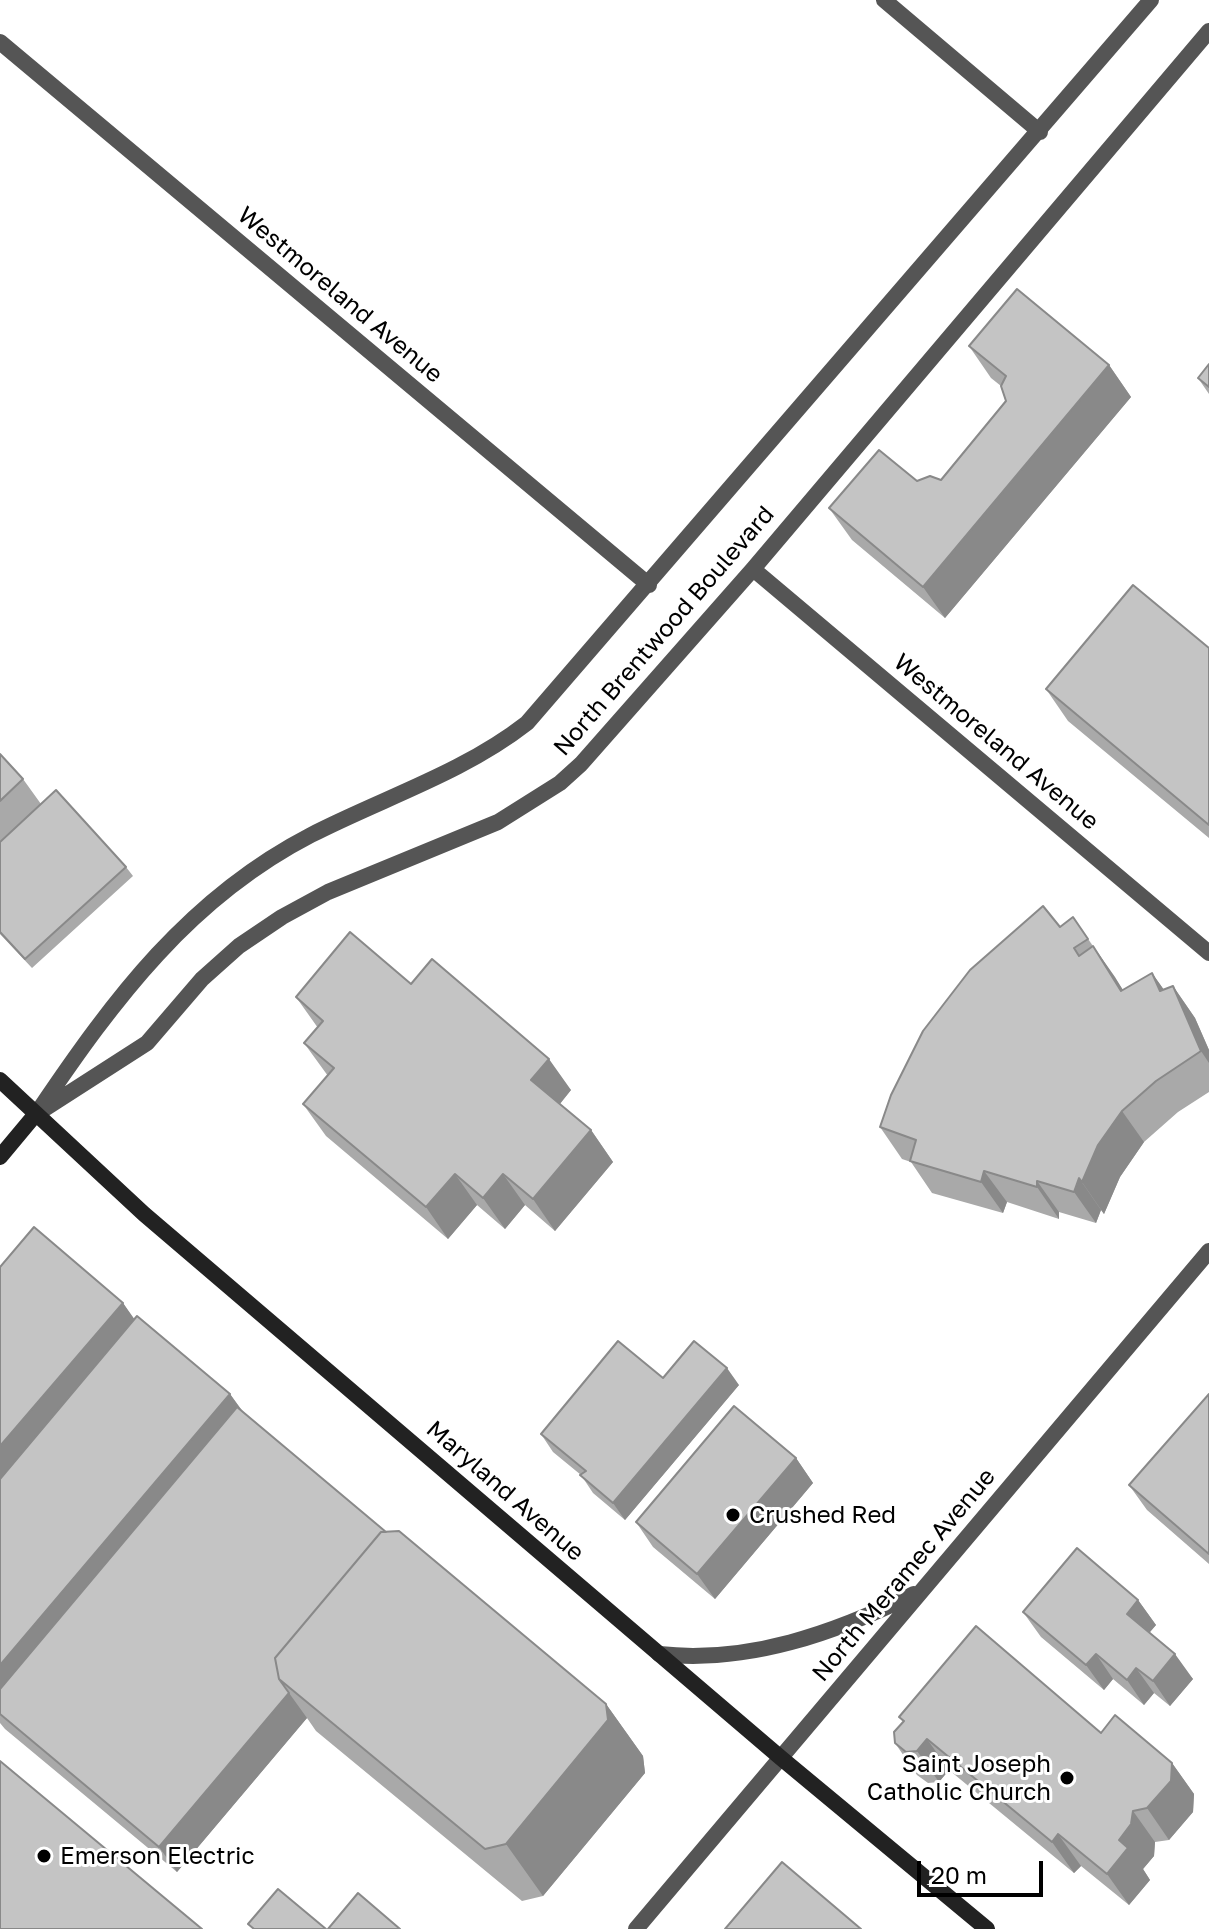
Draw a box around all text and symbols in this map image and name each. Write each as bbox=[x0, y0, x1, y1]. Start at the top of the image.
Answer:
street label: Westmoreland Avenue bbox=[232, 201, 448, 389]
street label: North Brentwood Boulevard bbox=[548, 500, 780, 762]
street label: Westmoreland Avenue bbox=[888, 648, 1104, 836]
street label: Maryland Avenue bbox=[420, 1415, 590, 1567]
street label: North Meramec Avenue bbox=[807, 1463, 1001, 1687]
place label: Crushed Red bbox=[749, 1501, 896, 1529]
marker: Crushed Red bbox=[724, 1506, 742, 1524]
place label: Saint Joseph Catholic Church bbox=[867, 1750, 1051, 1806]
marker: Saint Joseph Catholic Church bbox=[1058, 1769, 1076, 1787]
place label: Emerson Electric bbox=[60, 1842, 255, 1870]
scale bar bbox=[921, 1845, 1047, 1895]
marker: Emerson Electric bbox=[35, 1847, 53, 1865]
text: 20 m bbox=[931, 1860, 987, 1889]

